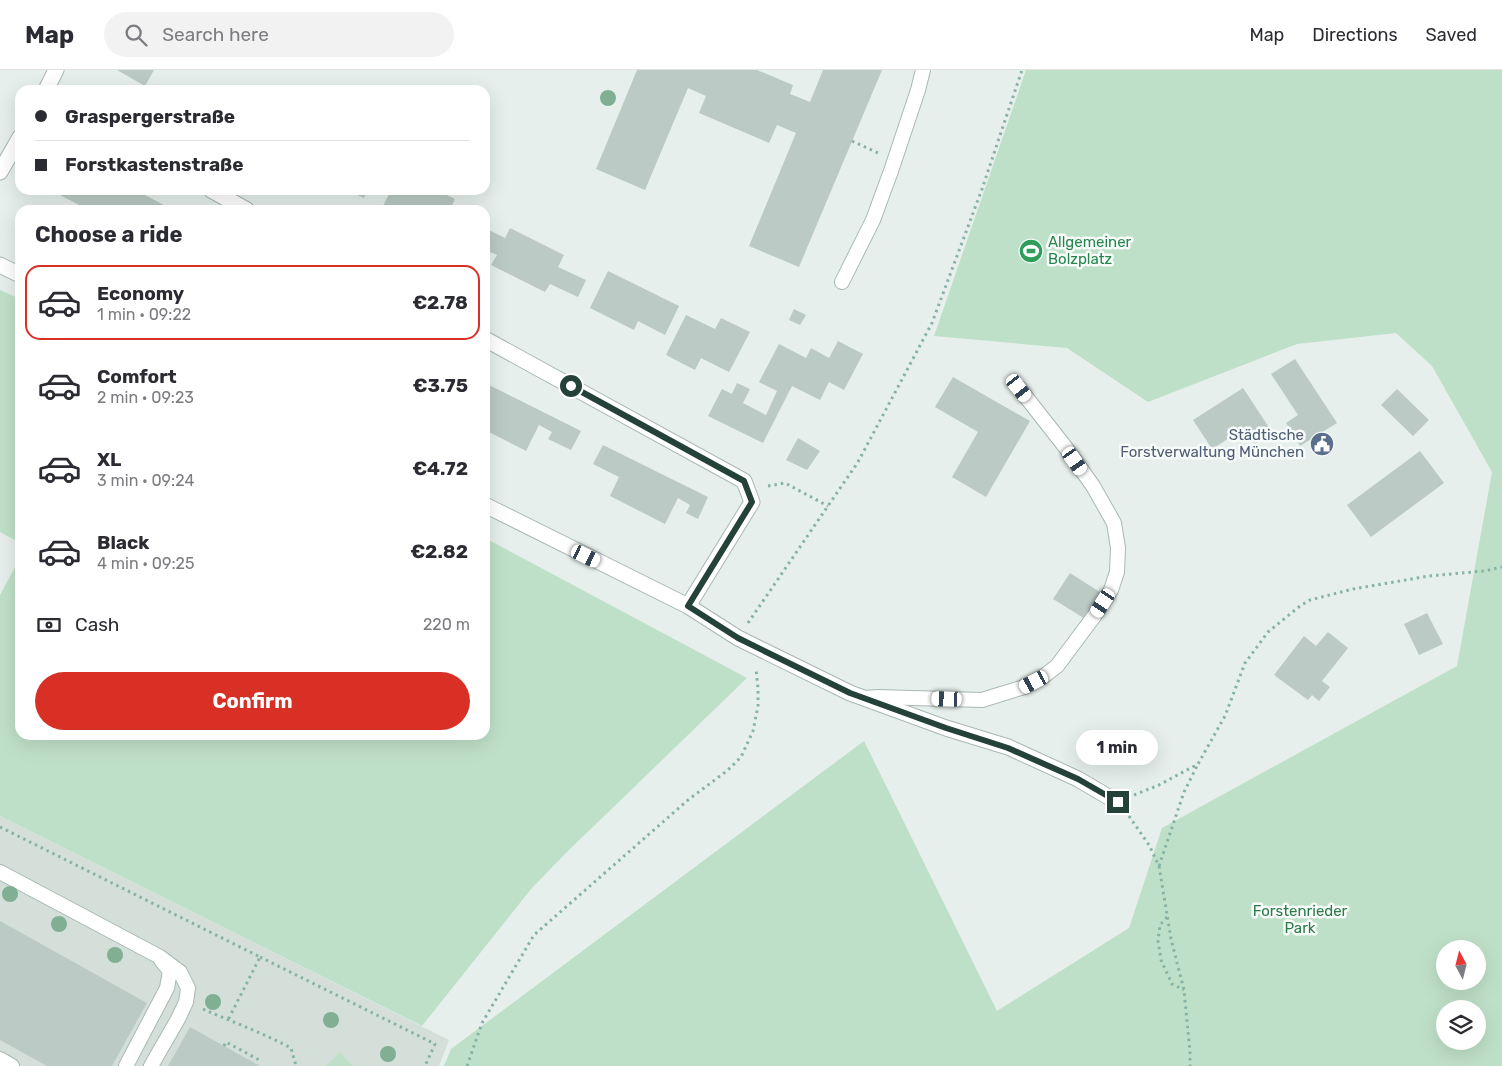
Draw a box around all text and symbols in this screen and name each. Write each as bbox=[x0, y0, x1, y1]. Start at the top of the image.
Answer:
search box bbox=[104, 12, 454, 57]
text: Map bbox=[25, 21, 74, 49]
icon: search bbox=[122, 21, 150, 49]
text: Search here bbox=[162, 23, 269, 46]
text: Map bbox=[1249, 24, 1284, 46]
text: Directions bbox=[1312, 24, 1398, 46]
text: Saved bbox=[1426, 24, 1477, 46]
text: Graspergerstraße bbox=[65, 105, 235, 128]
text: Forstkastenstraße bbox=[65, 153, 244, 176]
text: Choose a ride bbox=[35, 221, 182, 248]
place label: Allgemeiner Bolzplatz bbox=[1048, 233, 1132, 268]
sports icon: Allgemeiner Bolzplatz bbox=[1018, 238, 1044, 264]
icon: car bbox=[37, 280, 82, 325]
text: Economy bbox=[97, 282, 184, 305]
text: €2.78 bbox=[412, 291, 468, 314]
text: 1 min · 09:22 bbox=[97, 305, 191, 324]
icon: car bbox=[37, 363, 82, 408]
text: Comfort bbox=[97, 365, 177, 388]
car bbox=[1003, 372, 1034, 404]
text: €3.75 bbox=[413, 374, 468, 397]
route start bbox=[560, 375, 582, 397]
text: 2 min · 09:23 bbox=[97, 388, 194, 407]
place label: Städtische Forstverwaltung München bbox=[1120, 426, 1304, 461]
public building icon: Städtische Forstverwaltung München bbox=[1309, 431, 1335, 457]
car bbox=[1060, 444, 1089, 478]
icon: car bbox=[37, 446, 82, 491]
text: XL bbox=[97, 448, 121, 471]
text: €4.72 bbox=[412, 457, 468, 480]
text: 3 min · 09:24 bbox=[97, 471, 194, 490]
icon: car bbox=[37, 529, 82, 574]
text: Black bbox=[97, 531, 149, 554]
text: €2.82 bbox=[410, 540, 468, 563]
car bbox=[569, 543, 602, 569]
text: 4 min · 09:25 bbox=[97, 554, 194, 573]
car bbox=[1088, 586, 1117, 620]
icon: cash bbox=[35, 611, 63, 639]
text: Cash bbox=[75, 613, 119, 636]
text: 220 m bbox=[423, 615, 470, 634]
car bbox=[1017, 668, 1050, 696]
button: Confirm bbox=[35, 672, 470, 730]
car bbox=[931, 691, 962, 707]
callout: 1 min bbox=[1077, 730, 1159, 764]
text: 1 min bbox=[1097, 738, 1137, 757]
route end bbox=[1107, 791, 1129, 813]
park label: Forstenrieder Park bbox=[1253, 902, 1348, 937]
north arrow bbox=[1436, 940, 1486, 990]
map controls bbox=[1436, 940, 1486, 1050]
button: layers bbox=[1436, 1000, 1486, 1050]

